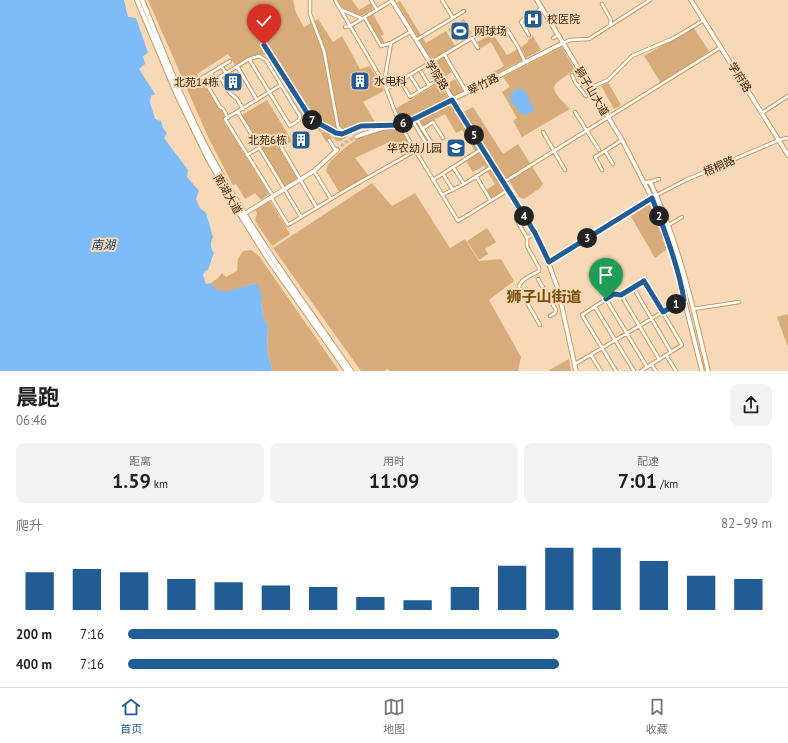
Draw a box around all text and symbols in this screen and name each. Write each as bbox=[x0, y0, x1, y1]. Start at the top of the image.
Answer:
pin bbox=[247, 4, 281, 45]
hospital icon: 校医院 bbox=[522, 8, 544, 30]
icon: check bbox=[253, 10, 275, 32]
place label: 校医院 bbox=[547, 12, 580, 26]
sports icon: 网球场 bbox=[449, 20, 471, 42]
place label: 网球场 bbox=[474, 24, 507, 38]
street label: 学院路 bbox=[422, 57, 452, 93]
street label: 学府路 bbox=[725, 59, 755, 95]
street label: 狮子山大道 bbox=[572, 64, 612, 118]
building icon: 水电科 bbox=[349, 70, 371, 92]
street label: 翠竹路 bbox=[465, 70, 501, 98]
building icon: 北苑14栋 bbox=[222, 71, 244, 93]
place label: 水电科 bbox=[374, 74, 407, 88]
place label: 北苑14栋 bbox=[174, 75, 219, 89]
pin: 7 bbox=[302, 110, 322, 130]
text: 7 bbox=[309, 113, 315, 127]
pin: 6 bbox=[393, 113, 413, 133]
text: 6 bbox=[400, 116, 406, 130]
pin: 5 bbox=[464, 125, 484, 145]
text: 5 bbox=[471, 128, 477, 142]
building icon: 北苑6栋 bbox=[290, 129, 312, 151]
place label: 北苑6栋 bbox=[248, 133, 287, 147]
school or university icon: 华农幼儿园 bbox=[445, 137, 467, 159]
place label: 华农幼儿园 bbox=[387, 141, 442, 155]
street label: 梧桐路 bbox=[701, 153, 737, 179]
street label: 南湖大道 bbox=[211, 171, 245, 217]
pin: 4 bbox=[514, 206, 534, 226]
pin: 2 bbox=[649, 206, 669, 226]
text: 4 bbox=[521, 209, 527, 223]
text: 2 bbox=[656, 209, 662, 223]
pin: 3 bbox=[577, 228, 597, 248]
text: 3 bbox=[584, 231, 590, 245]
water label: 南湖 bbox=[91, 237, 117, 252]
pin bbox=[589, 258, 623, 299]
icon: arrive bbox=[595, 264, 617, 286]
district label: 狮子山街道 bbox=[506, 287, 582, 306]
pin: 1 bbox=[666, 294, 686, 314]
text: 1 bbox=[673, 297, 679, 311]
text: 晨跑 bbox=[16, 383, 60, 411]
button: share bbox=[730, 384, 772, 426]
text: 06:46 bbox=[16, 412, 47, 429]
text: 距离 bbox=[129, 454, 151, 468]
text: 用时 bbox=[383, 454, 405, 468]
text: 配速 bbox=[637, 454, 659, 468]
text: 1.59 bbox=[112, 468, 151, 494]
text: 11:09 bbox=[369, 468, 419, 494]
text: 7:01 bbox=[618, 468, 657, 494]
text: km bbox=[151, 477, 168, 491]
text: /km bbox=[657, 477, 678, 491]
text: 82–99 m bbox=[721, 515, 772, 532]
text: 爬升 bbox=[16, 517, 42, 534]
text: 200 m bbox=[16, 626, 52, 643]
text: 7:16 bbox=[80, 626, 104, 643]
text: 400 m bbox=[16, 656, 52, 673]
text: 7:16 bbox=[80, 656, 104, 673]
tab: 首页 bbox=[120, 696, 142, 736]
tab: 地图 bbox=[383, 696, 405, 736]
tab: 收藏 bbox=[646, 696, 668, 736]

